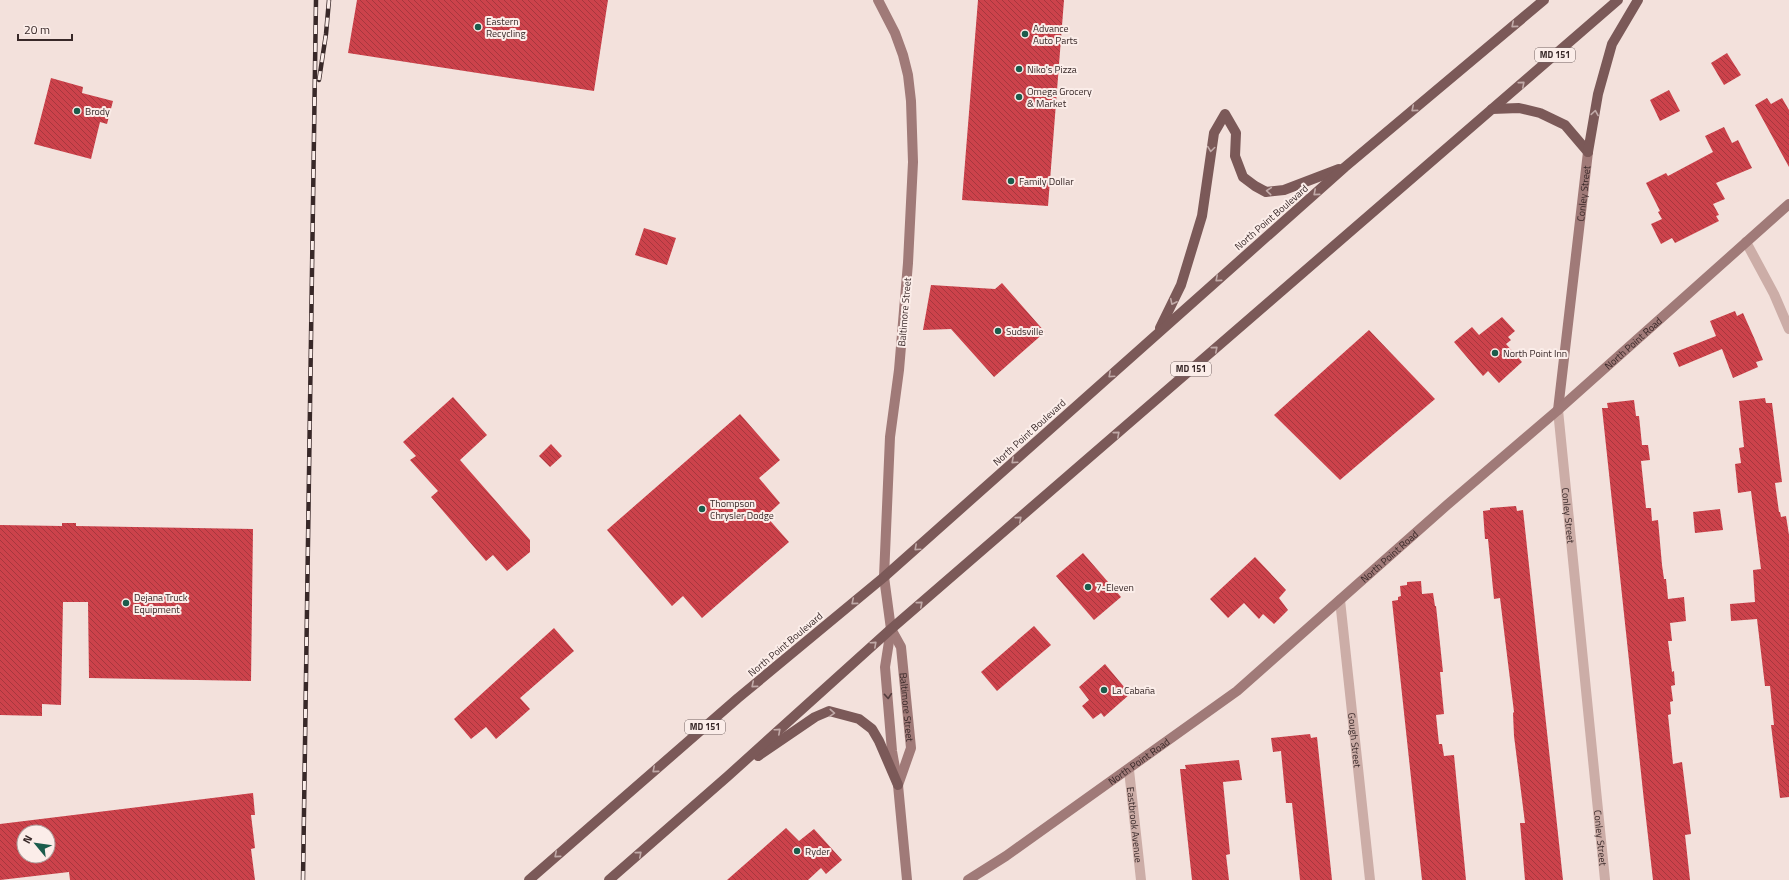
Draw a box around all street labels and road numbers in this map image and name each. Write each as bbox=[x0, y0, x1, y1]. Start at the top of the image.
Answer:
road number: MD 151 bbox=[1535, 48, 1575, 62]
street label: Conley Street bbox=[1573, 164, 1594, 222]
street label: North Point Boulevard bbox=[1231, 181, 1311, 254]
street label: Baltimore Street bbox=[894, 276, 915, 347]
street label: North Point Road bbox=[1601, 314, 1665, 373]
road number: MD 151 bbox=[1171, 362, 1211, 376]
street label: North Point Boulevard bbox=[990, 396, 1069, 469]
street label: Conley Street bbox=[1558, 487, 1578, 545]
street label: North Point Road bbox=[1357, 527, 1422, 586]
street label: North Point Boulevard bbox=[745, 609, 826, 680]
street label: Baltimore Street bbox=[896, 672, 917, 743]
street label: Gough Street bbox=[1344, 712, 1365, 769]
road number: MD 151 bbox=[685, 720, 725, 734]
street label: North Point Road bbox=[1105, 734, 1173, 789]
street label: Eastbrook Avenue bbox=[1123, 786, 1146, 863]
street label: Conley Street bbox=[1590, 809, 1611, 867]

